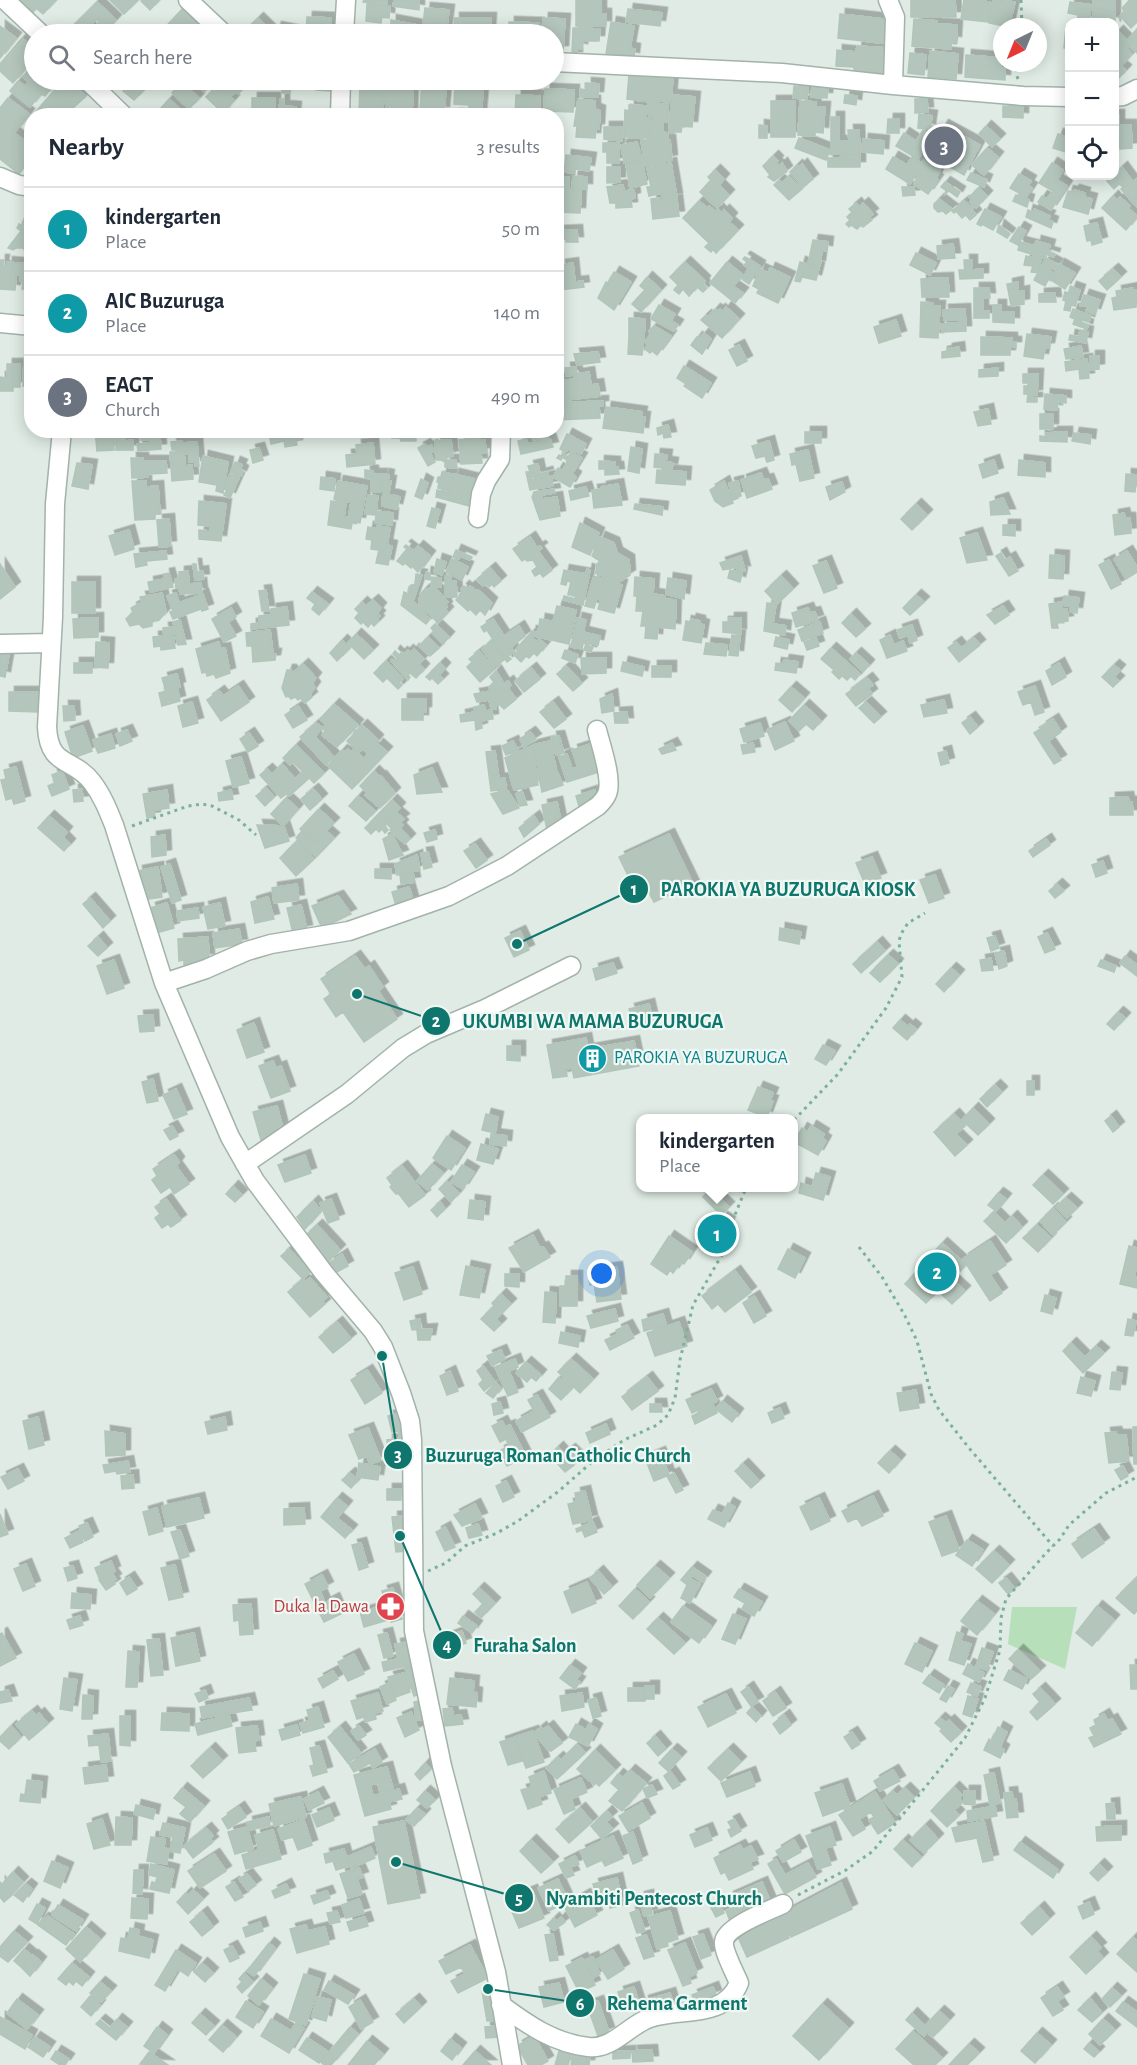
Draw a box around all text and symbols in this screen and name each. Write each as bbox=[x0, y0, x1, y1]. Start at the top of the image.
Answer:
north arrow bbox=[993, 18, 1047, 72]
map controls bbox=[1065, 18, 1119, 180]
button: + bbox=[1065, 18, 1119, 72]
search box bbox=[24, 24, 564, 90]
icon: search bbox=[45, 41, 78, 74]
text: Search here bbox=[93, 46, 192, 68]
button: − bbox=[1065, 72, 1119, 126]
pin: 3 bbox=[924, 124, 964, 168]
button: locate bbox=[1065, 126, 1119, 180]
text: Nearby bbox=[48, 134, 124, 160]
text: 3 results bbox=[476, 137, 540, 157]
text: kindergarten bbox=[105, 206, 221, 228]
text: 1 bbox=[64, 219, 71, 239]
text: 50 m bbox=[502, 219, 540, 239]
text: Place bbox=[105, 232, 146, 252]
text: AIC Buzuruga bbox=[105, 290, 225, 312]
text: 2 bbox=[63, 303, 72, 323]
text: 140 m bbox=[494, 303, 540, 323]
text: Place bbox=[105, 316, 146, 336]
text: EAGT bbox=[105, 374, 153, 396]
text: 3 bbox=[63, 387, 72, 407]
text: 490 m bbox=[491, 387, 540, 407]
text: Church bbox=[105, 400, 160, 420]
callout: PAROKIA YA BUZURUGA KIOSK bbox=[619, 870, 928, 908]
text: PAROKIA YA BUZURUGA KIOSK bbox=[661, 880, 916, 900]
text: 1 bbox=[631, 881, 637, 899]
callout: UKUMBI WA MAMA BUZURUGA bbox=[421, 1002, 736, 1040]
text: UKUMBI WA MAMA BUZURUGA bbox=[462, 1012, 724, 1032]
text: 2 bbox=[432, 1013, 441, 1031]
building icon: PAROKIA YA BUZURUGA bbox=[577, 1042, 609, 1074]
place label: PAROKIA YA BUZURUGA bbox=[614, 1049, 789, 1067]
popup bbox=[636, 1114, 798, 1192]
text: kindergarten bbox=[659, 1130, 775, 1152]
text: Place bbox=[659, 1156, 700, 1176]
pin: 1 bbox=[698, 1212, 736, 1256]
pin: 2 bbox=[918, 1250, 956, 1294]
your location bbox=[587, 1259, 616, 1288]
callout: Buzuruga Roman Catholic Church bbox=[383, 1436, 703, 1474]
text: Buzuruga Roman Catholic Church bbox=[425, 1446, 691, 1466]
text: 3 bbox=[394, 1447, 402, 1465]
pharmacy icon: Duka la Dawa bbox=[374, 1591, 406, 1623]
place label: Duka la Dawa bbox=[273, 1598, 369, 1616]
callout: Furaha Salon bbox=[432, 1626, 589, 1664]
text: Furaha Salon bbox=[473, 1636, 577, 1656]
text: 4 bbox=[442, 1637, 452, 1655]
callout: Nyambiti Pentecost Church bbox=[504, 1879, 775, 1917]
text: Nyambiti Pentecost Church bbox=[546, 1889, 762, 1909]
text: 5 bbox=[515, 1890, 523, 1908]
callout: Rehema Garment bbox=[565, 1984, 759, 2022]
text: Rehema Garment bbox=[607, 1994, 747, 2014]
text: 6 bbox=[576, 1996, 585, 2014]

